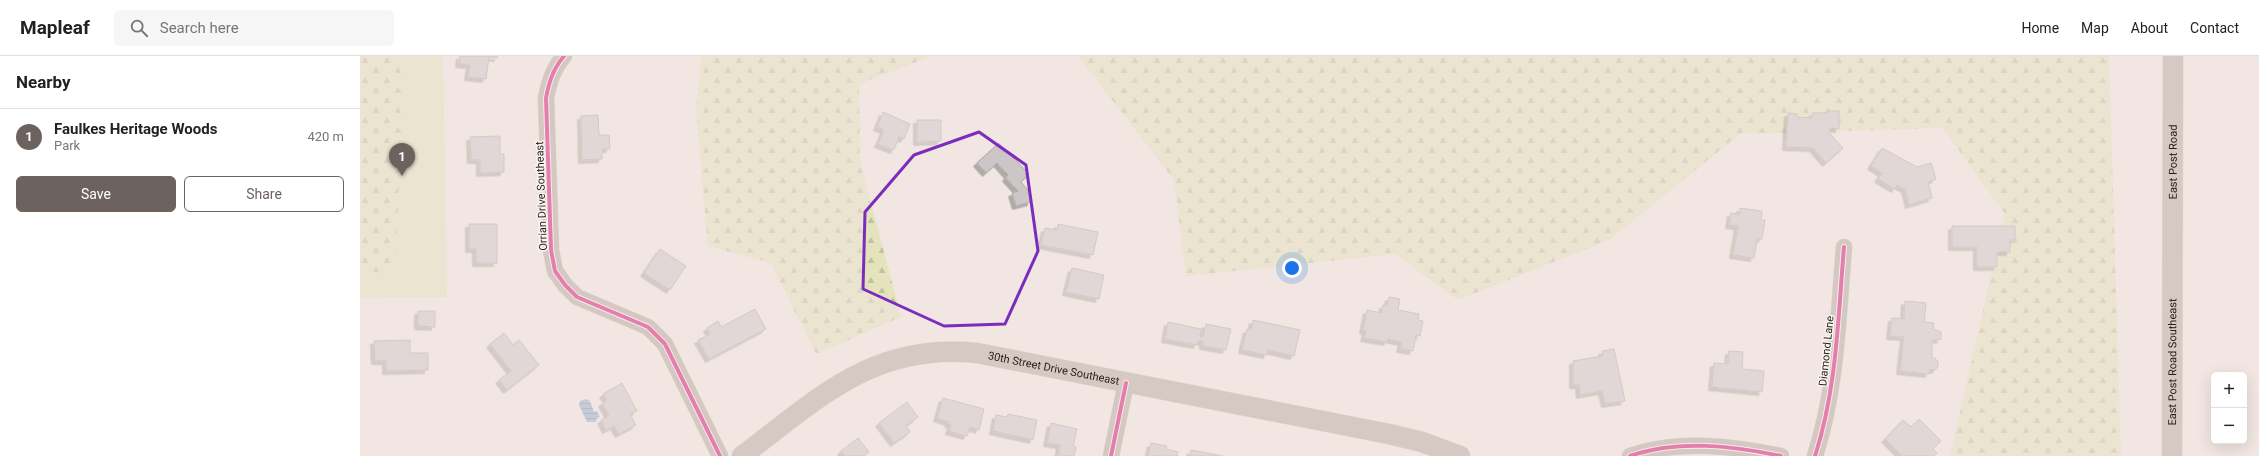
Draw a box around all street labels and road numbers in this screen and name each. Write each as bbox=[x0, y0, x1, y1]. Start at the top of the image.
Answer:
street label: East Post Road bbox=[2167, 125, 2180, 199]
street label: Orrian Drive Southeast bbox=[533, 141, 550, 251]
street label: East Post Road Southeast bbox=[2166, 298, 2179, 426]
street label: Diamond Lane bbox=[1816, 315, 1837, 387]
street label: 30th Street Drive Southeast bbox=[987, 349, 1121, 388]

